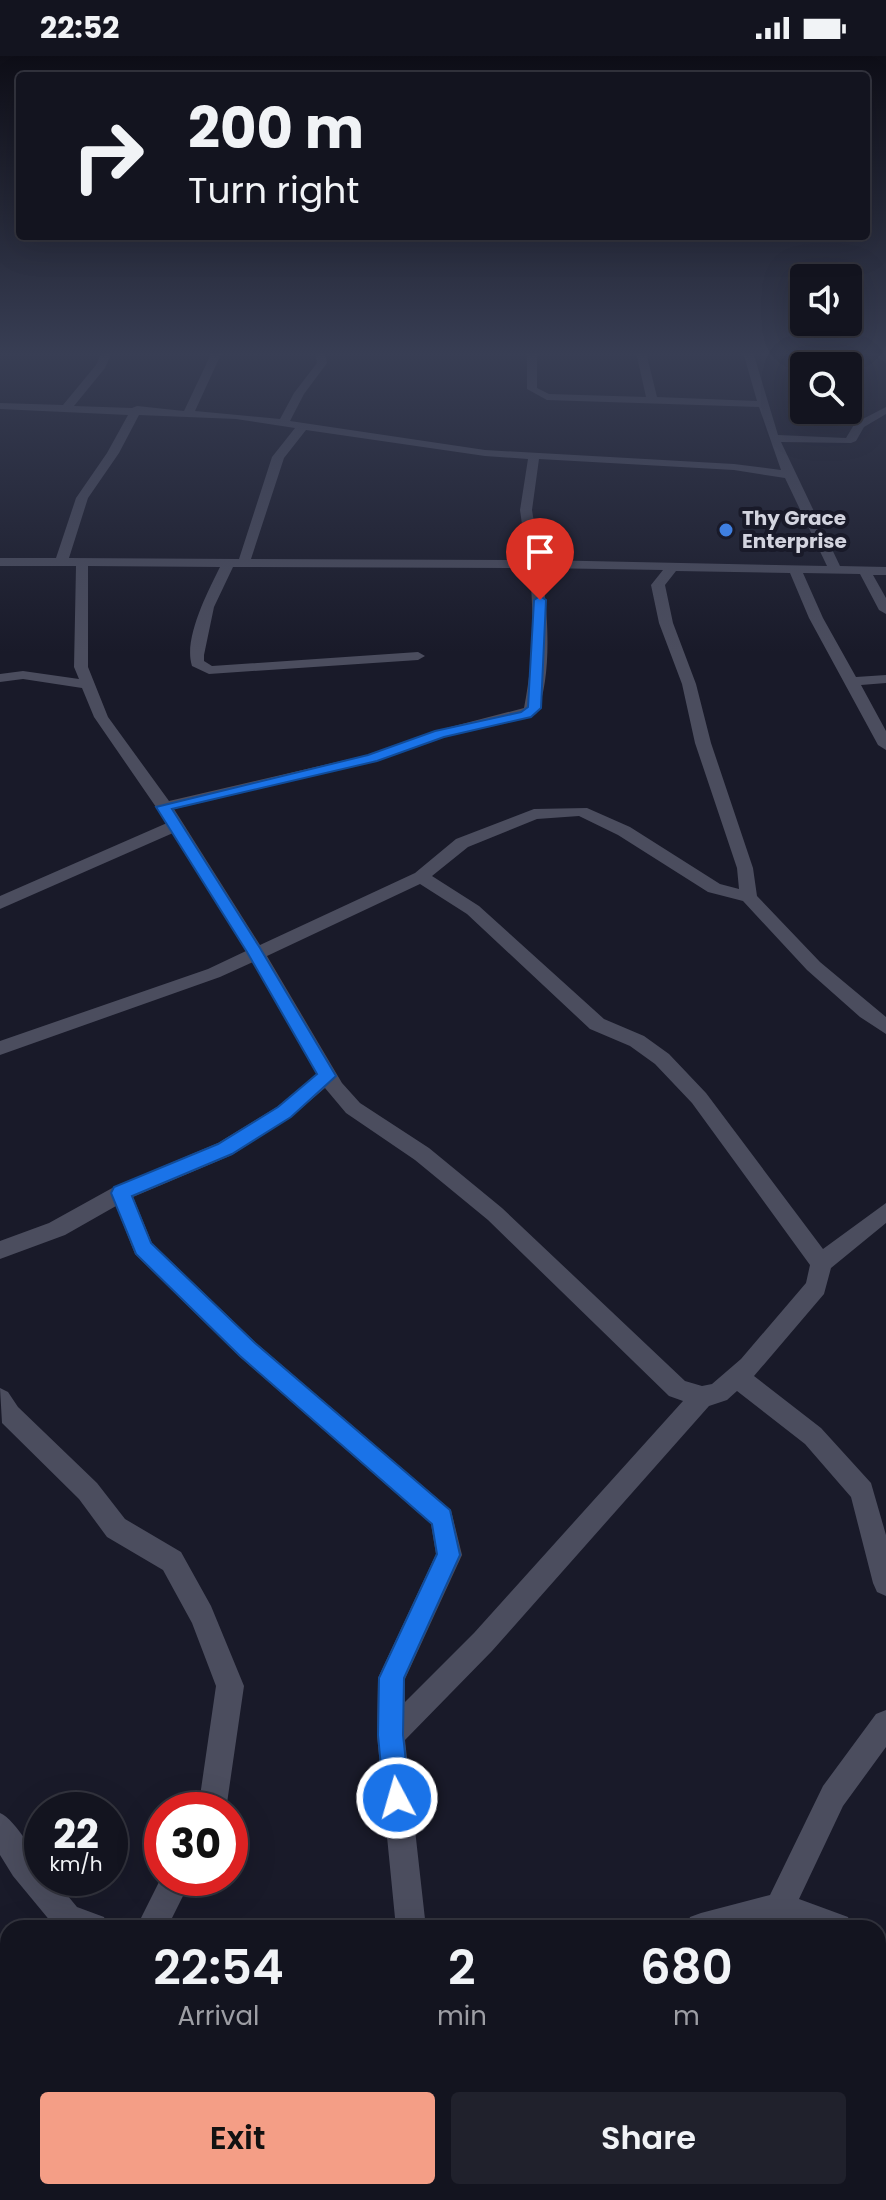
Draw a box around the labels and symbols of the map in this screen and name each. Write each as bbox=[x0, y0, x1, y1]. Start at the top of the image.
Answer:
place label: Thy Grace Enterprise bbox=[742, 504, 847, 555]
pin bbox=[506, 518, 574, 600]
marker: Thy Grace Enterprise bbox=[717, 521, 735, 539]
position arrow bbox=[355, 1756, 439, 1840]
speed limit sign: 30 bbox=[144, 1792, 248, 1896]

